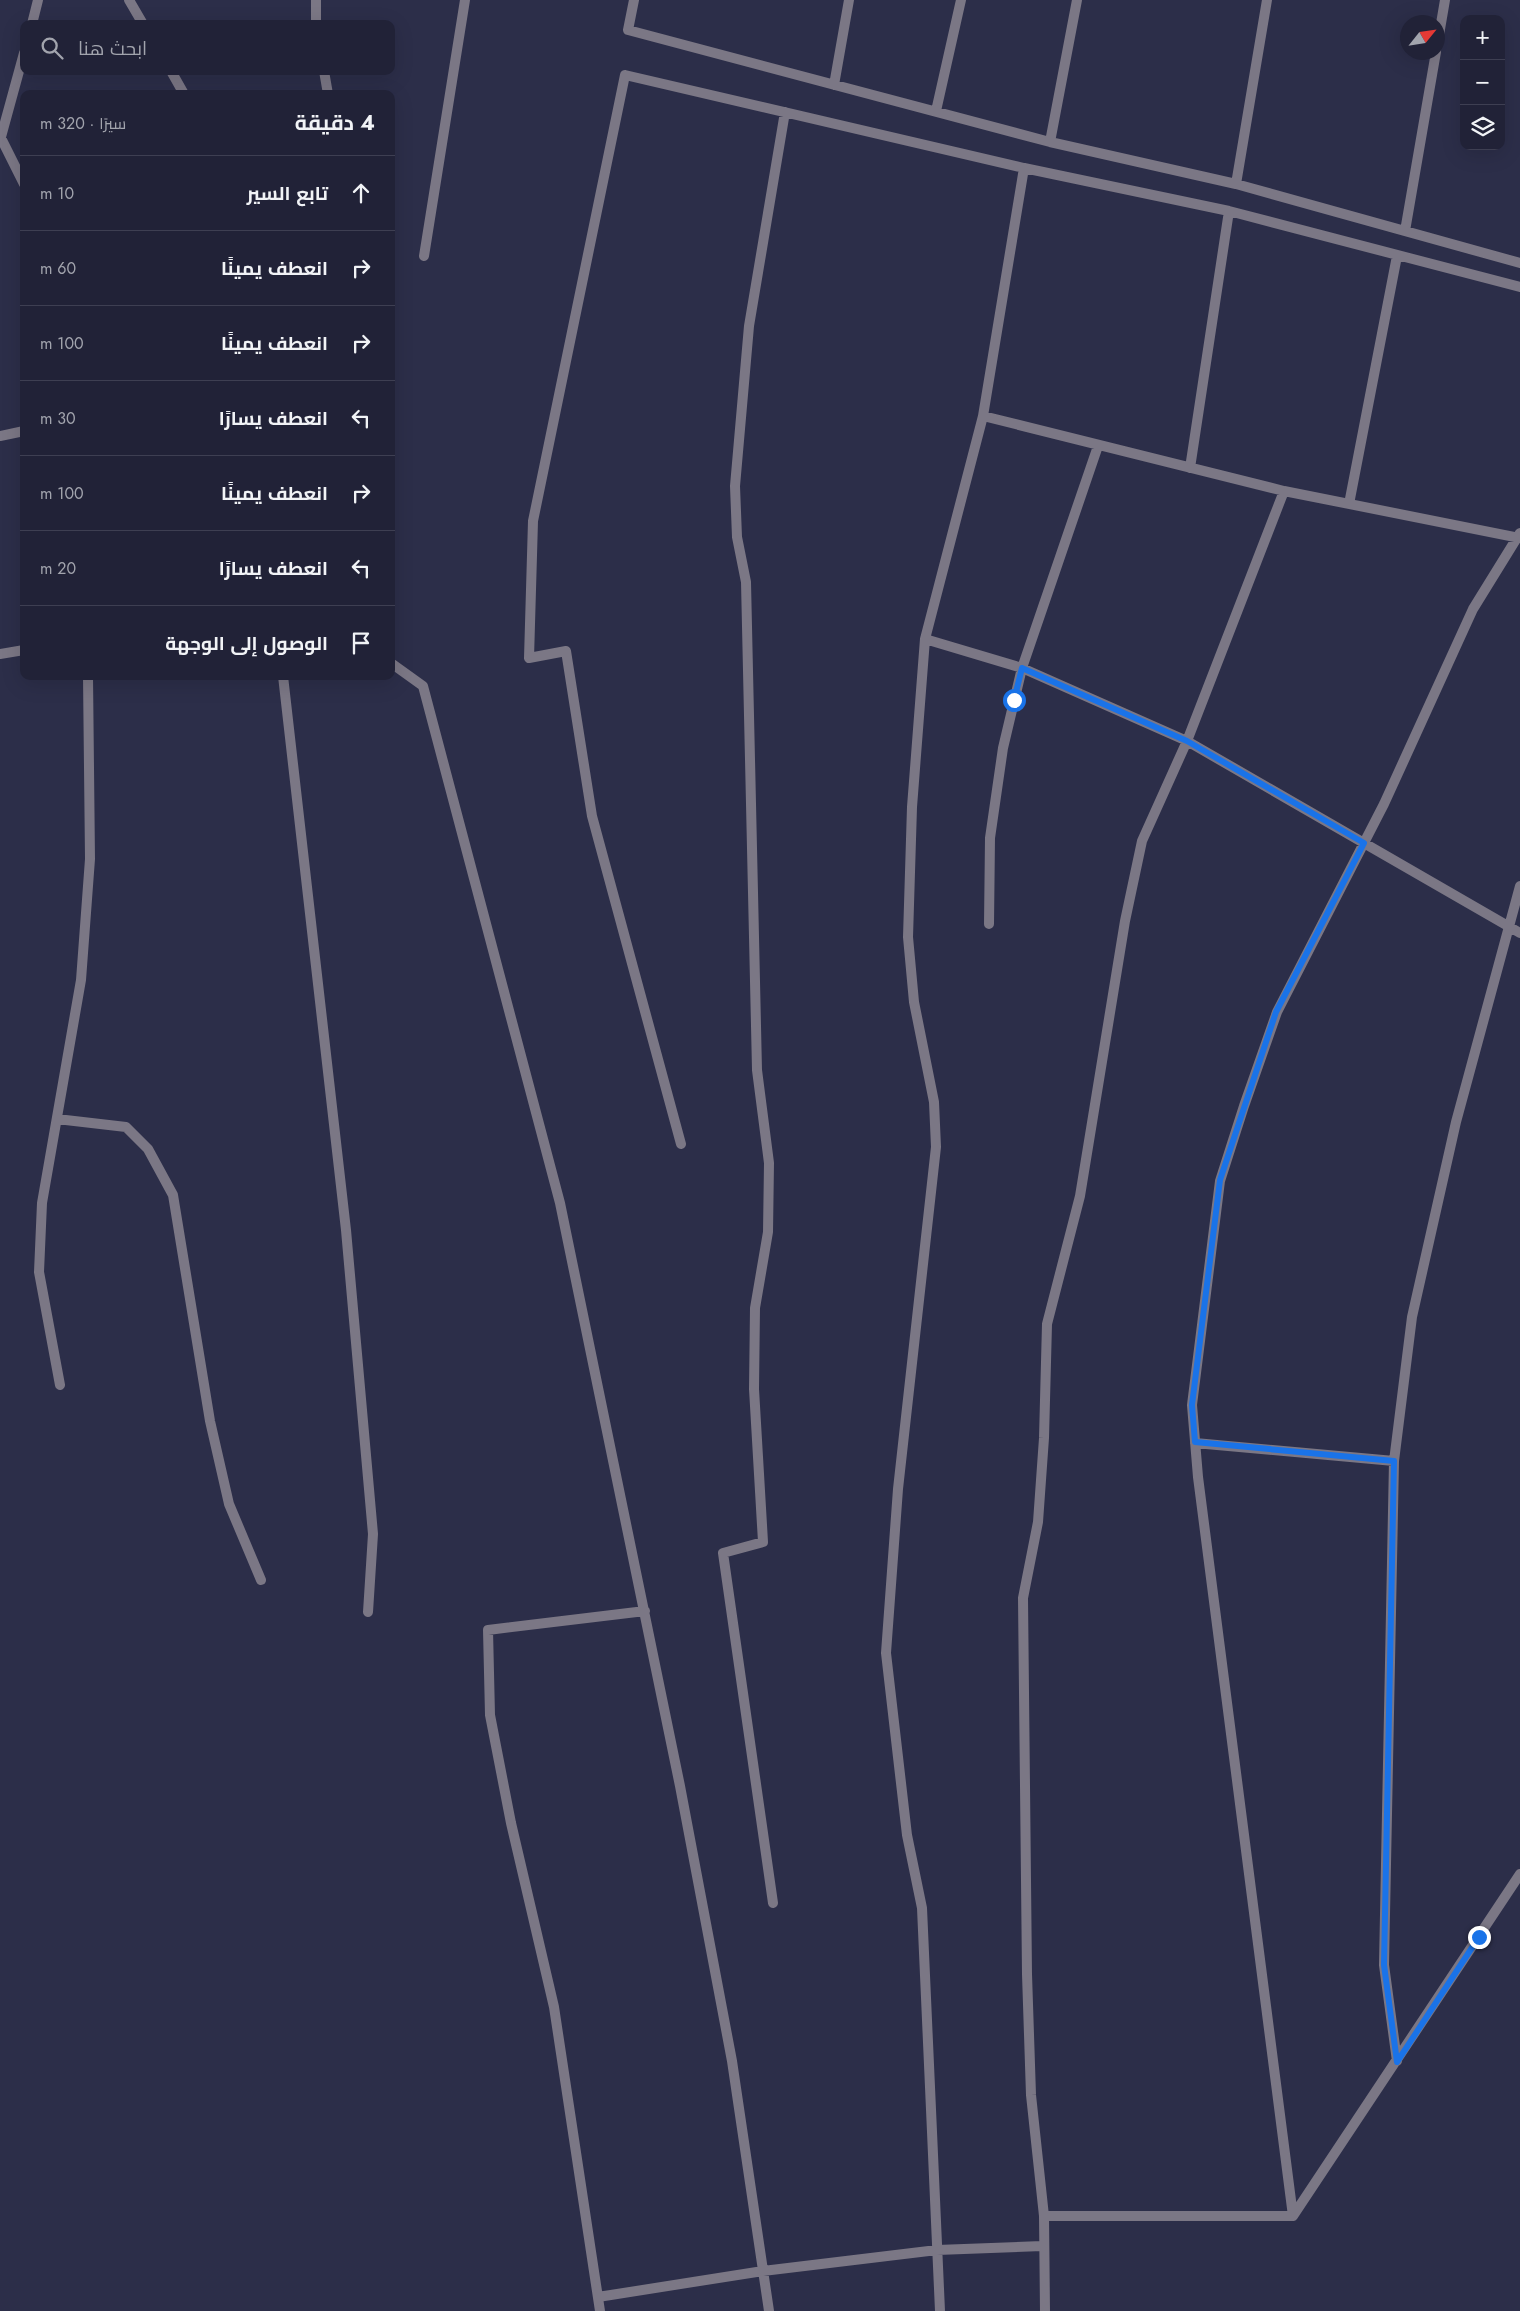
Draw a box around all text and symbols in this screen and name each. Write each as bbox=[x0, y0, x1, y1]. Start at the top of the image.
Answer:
north arrow bbox=[1400, 15, 1445, 60]
map controls bbox=[1460, 15, 1505, 150]
button: + bbox=[1460, 15, 1505, 60]
search box bbox=[20, 20, 395, 75]
icon: search bbox=[38, 34, 66, 62]
text: ابحث هنا bbox=[78, 35, 147, 62]
button: − bbox=[1460, 60, 1505, 105]
button: layers bbox=[1460, 105, 1505, 150]
text: 4 دقيقة bbox=[295, 108, 375, 138]
text: سيرًا · 320 m bbox=[40, 112, 126, 135]
icon: ahead bbox=[347, 179, 375, 207]
text: تابع السير bbox=[247, 180, 328, 207]
text: 10 m bbox=[40, 182, 74, 205]
icon: right bbox=[347, 254, 375, 282]
text: انعطف يمينًا bbox=[221, 255, 328, 282]
text: 60 m bbox=[40, 257, 76, 280]
icon: right bbox=[347, 329, 375, 357]
text: انعطف يمينًا bbox=[221, 330, 328, 357]
text: 100 m bbox=[40, 332, 84, 355]
icon: left bbox=[347, 404, 375, 432]
text: انعطف يسارًا bbox=[219, 405, 328, 432]
text: 30 m bbox=[40, 407, 76, 430]
icon: right bbox=[347, 479, 375, 507]
text: انعطف يمينًا bbox=[221, 480, 328, 507]
text: 100 m bbox=[40, 482, 84, 505]
icon: left bbox=[347, 554, 375, 582]
text: انعطف يسارًا bbox=[219, 555, 328, 582]
text: 20 m bbox=[40, 557, 76, 580]
icon: arrive bbox=[347, 629, 375, 657]
text: الوصول إلى الوجهة bbox=[165, 630, 328, 657]
route start bbox=[1003, 689, 1026, 712]
route end bbox=[1468, 1926, 1491, 1949]

